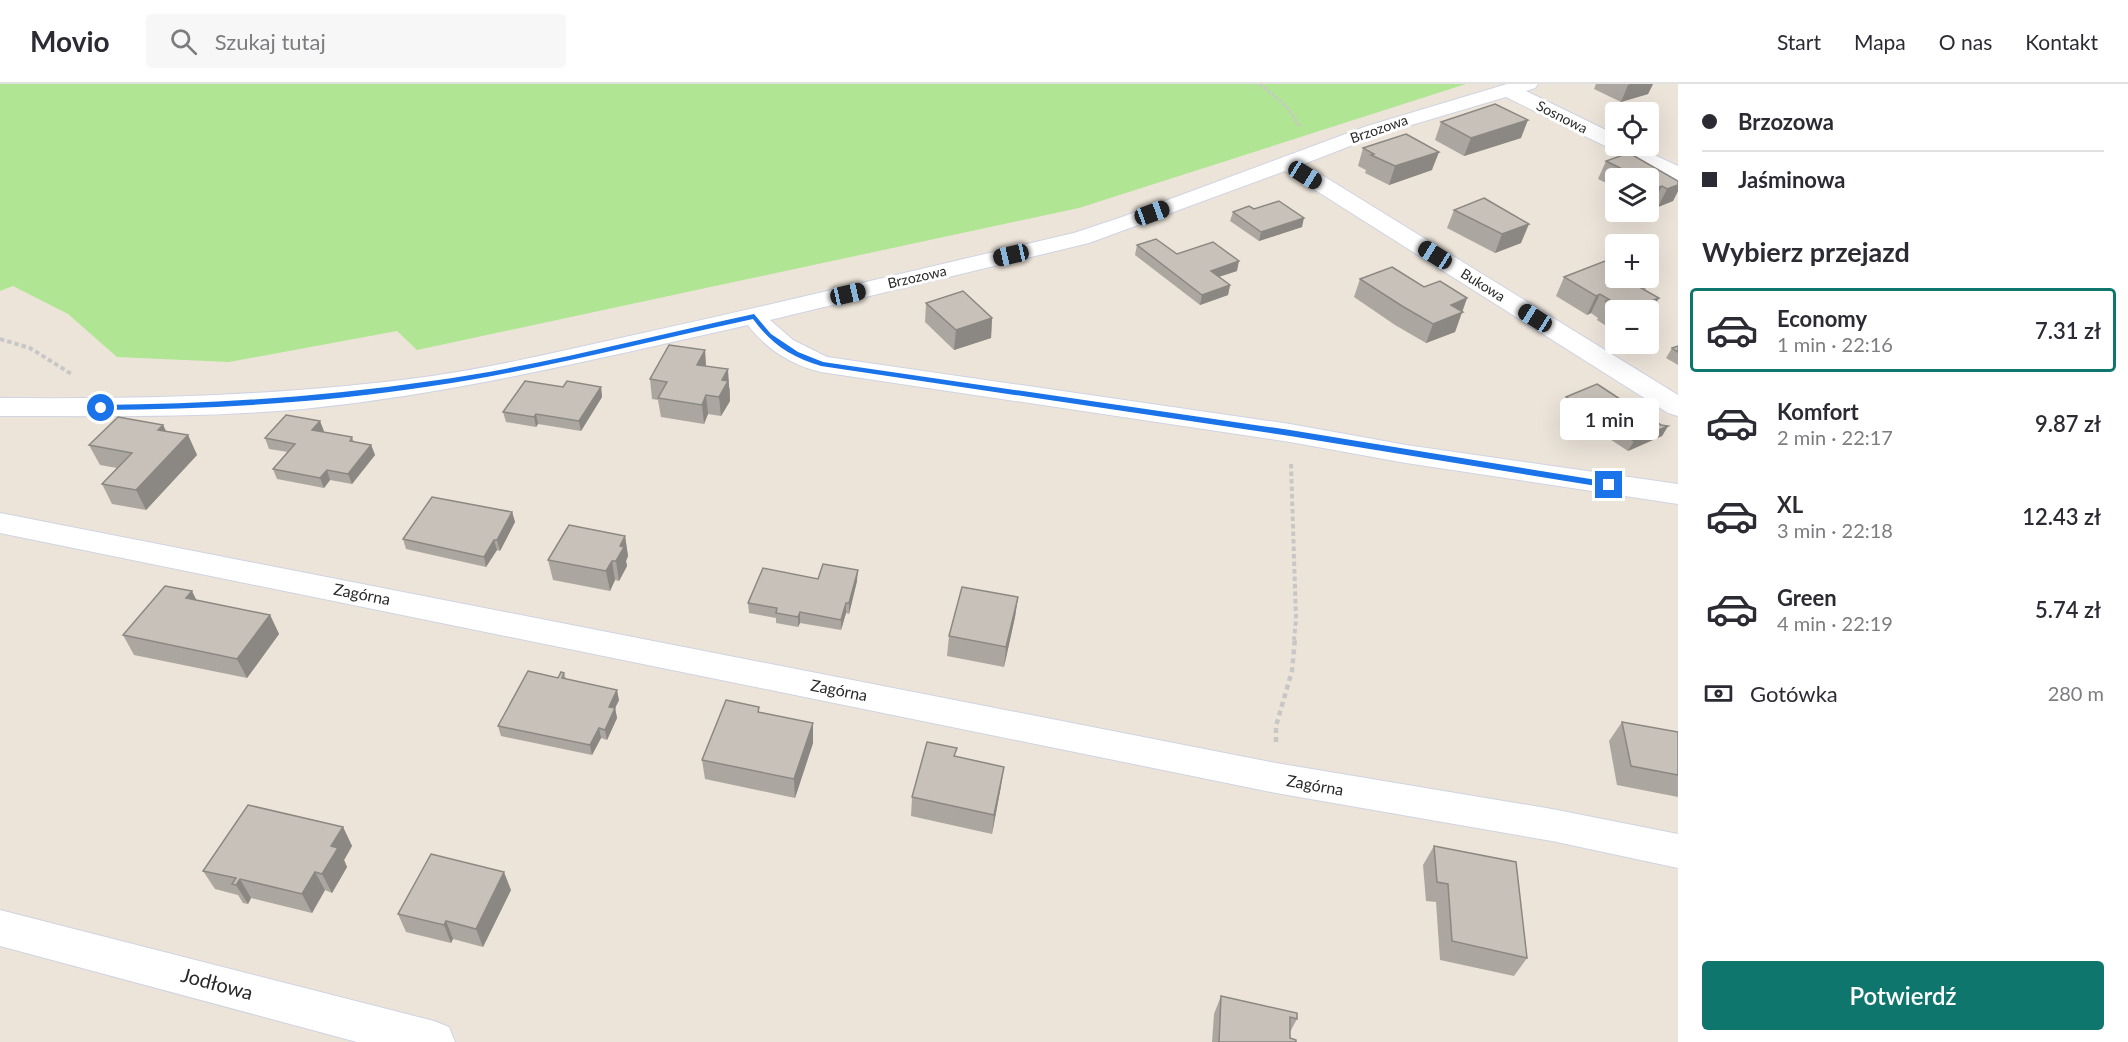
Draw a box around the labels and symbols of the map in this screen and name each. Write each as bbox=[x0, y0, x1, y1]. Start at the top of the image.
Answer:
street label: Sosnowa bbox=[1534, 96, 1591, 137]
street label: Brzozowa bbox=[1348, 111, 1410, 146]
car bbox=[1285, 158, 1325, 192]
car bbox=[1132, 198, 1172, 228]
car bbox=[1415, 238, 1455, 272]
car bbox=[991, 242, 1031, 268]
street label: Brzozowa bbox=[886, 261, 948, 292]
street label: Bukowa bbox=[1458, 264, 1509, 305]
car bbox=[828, 281, 868, 307]
car bbox=[1515, 301, 1555, 335]
route start bbox=[87, 394, 114, 421]
callout: 1 min bbox=[1560, 398, 1658, 440]
route end bbox=[1595, 471, 1622, 498]
street label: Zagórna bbox=[332, 579, 392, 608]
street label: Zagórna bbox=[809, 675, 869, 704]
street label: Zagórna bbox=[1285, 770, 1345, 799]
street label: Jodłowa bbox=[179, 962, 256, 1004]

